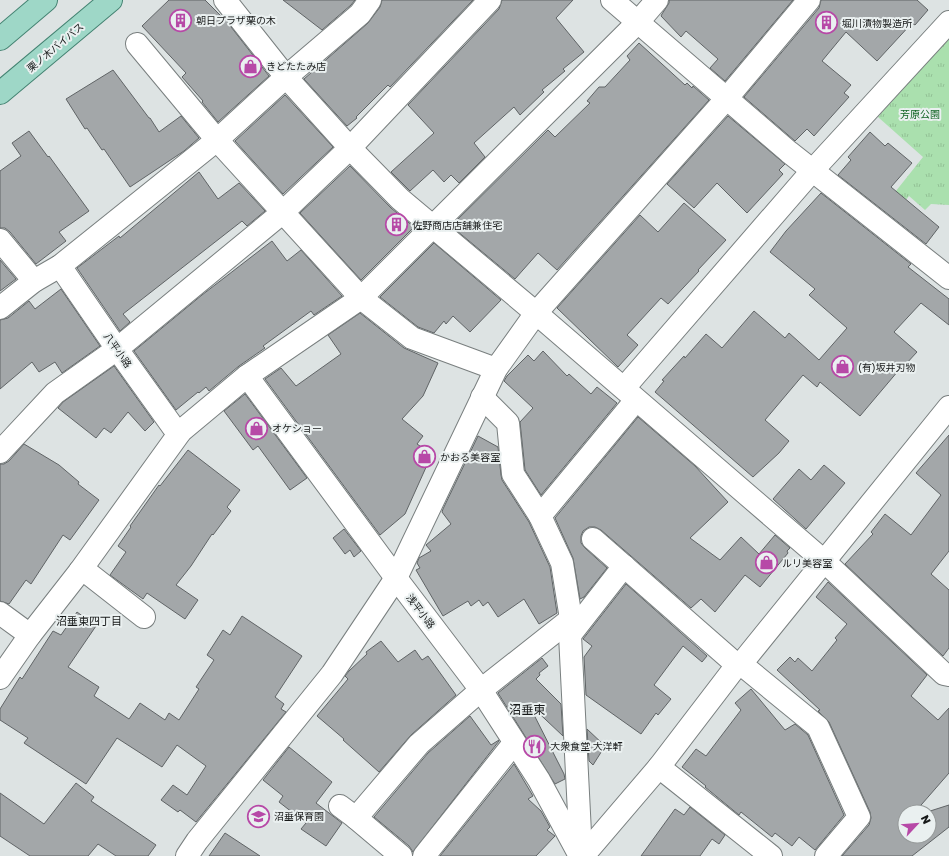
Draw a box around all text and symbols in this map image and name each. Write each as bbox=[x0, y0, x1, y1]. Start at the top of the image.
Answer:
building icon: 朝日プラザ栗の木 bbox=[167, 7, 193, 33]
building icon: 堀川漬物製造所 bbox=[814, 10, 840, 36]
place label: 朝日プラザ栗の木 bbox=[196, 14, 276, 26]
place label: 堀川漬物製造所 bbox=[842, 17, 912, 29]
street label: 栗ノ木バイパス bbox=[24, 20, 86, 74]
shop icon: きどたたみ店 bbox=[238, 53, 264, 79]
place label: きどたたみ店 bbox=[266, 60, 326, 72]
park label: 芳原公園 bbox=[900, 108, 940, 120]
building icon: 佐野商店店舗兼住宅 bbox=[383, 212, 409, 238]
place label: 佐野商店店舗兼住宅 bbox=[412, 219, 502, 231]
street label: 八平小路 bbox=[102, 330, 134, 370]
shop icon: (有)坂井刃物 bbox=[830, 354, 856, 380]
place label: (有)坂井刃物 bbox=[858, 361, 916, 373]
shop icon: オケショー bbox=[244, 415, 270, 441]
place label: オケショー bbox=[272, 422, 322, 434]
shop icon: かおる美容室 bbox=[411, 444, 437, 470]
place label: かおる美容室 bbox=[440, 451, 500, 463]
shop icon: ルリ美容室 bbox=[754, 550, 780, 576]
place label: ルリ美容室 bbox=[782, 557, 832, 569]
street label: 浅平小路 bbox=[404, 591, 438, 631]
district label: 沼垂東四丁目 bbox=[56, 614, 122, 627]
district label: 沼垂東 bbox=[509, 702, 545, 717]
restaurant icon: 大衆食堂 大洋軒 bbox=[522, 733, 548, 759]
place label: 大衆食堂 大洋軒 bbox=[550, 740, 623, 752]
school or university icon: 沼垂保育園 bbox=[245, 803, 271, 829]
north arrow bbox=[897, 804, 937, 844]
place label: 沼垂保育園 bbox=[274, 810, 324, 822]
text: N bbox=[919, 813, 934, 826]

